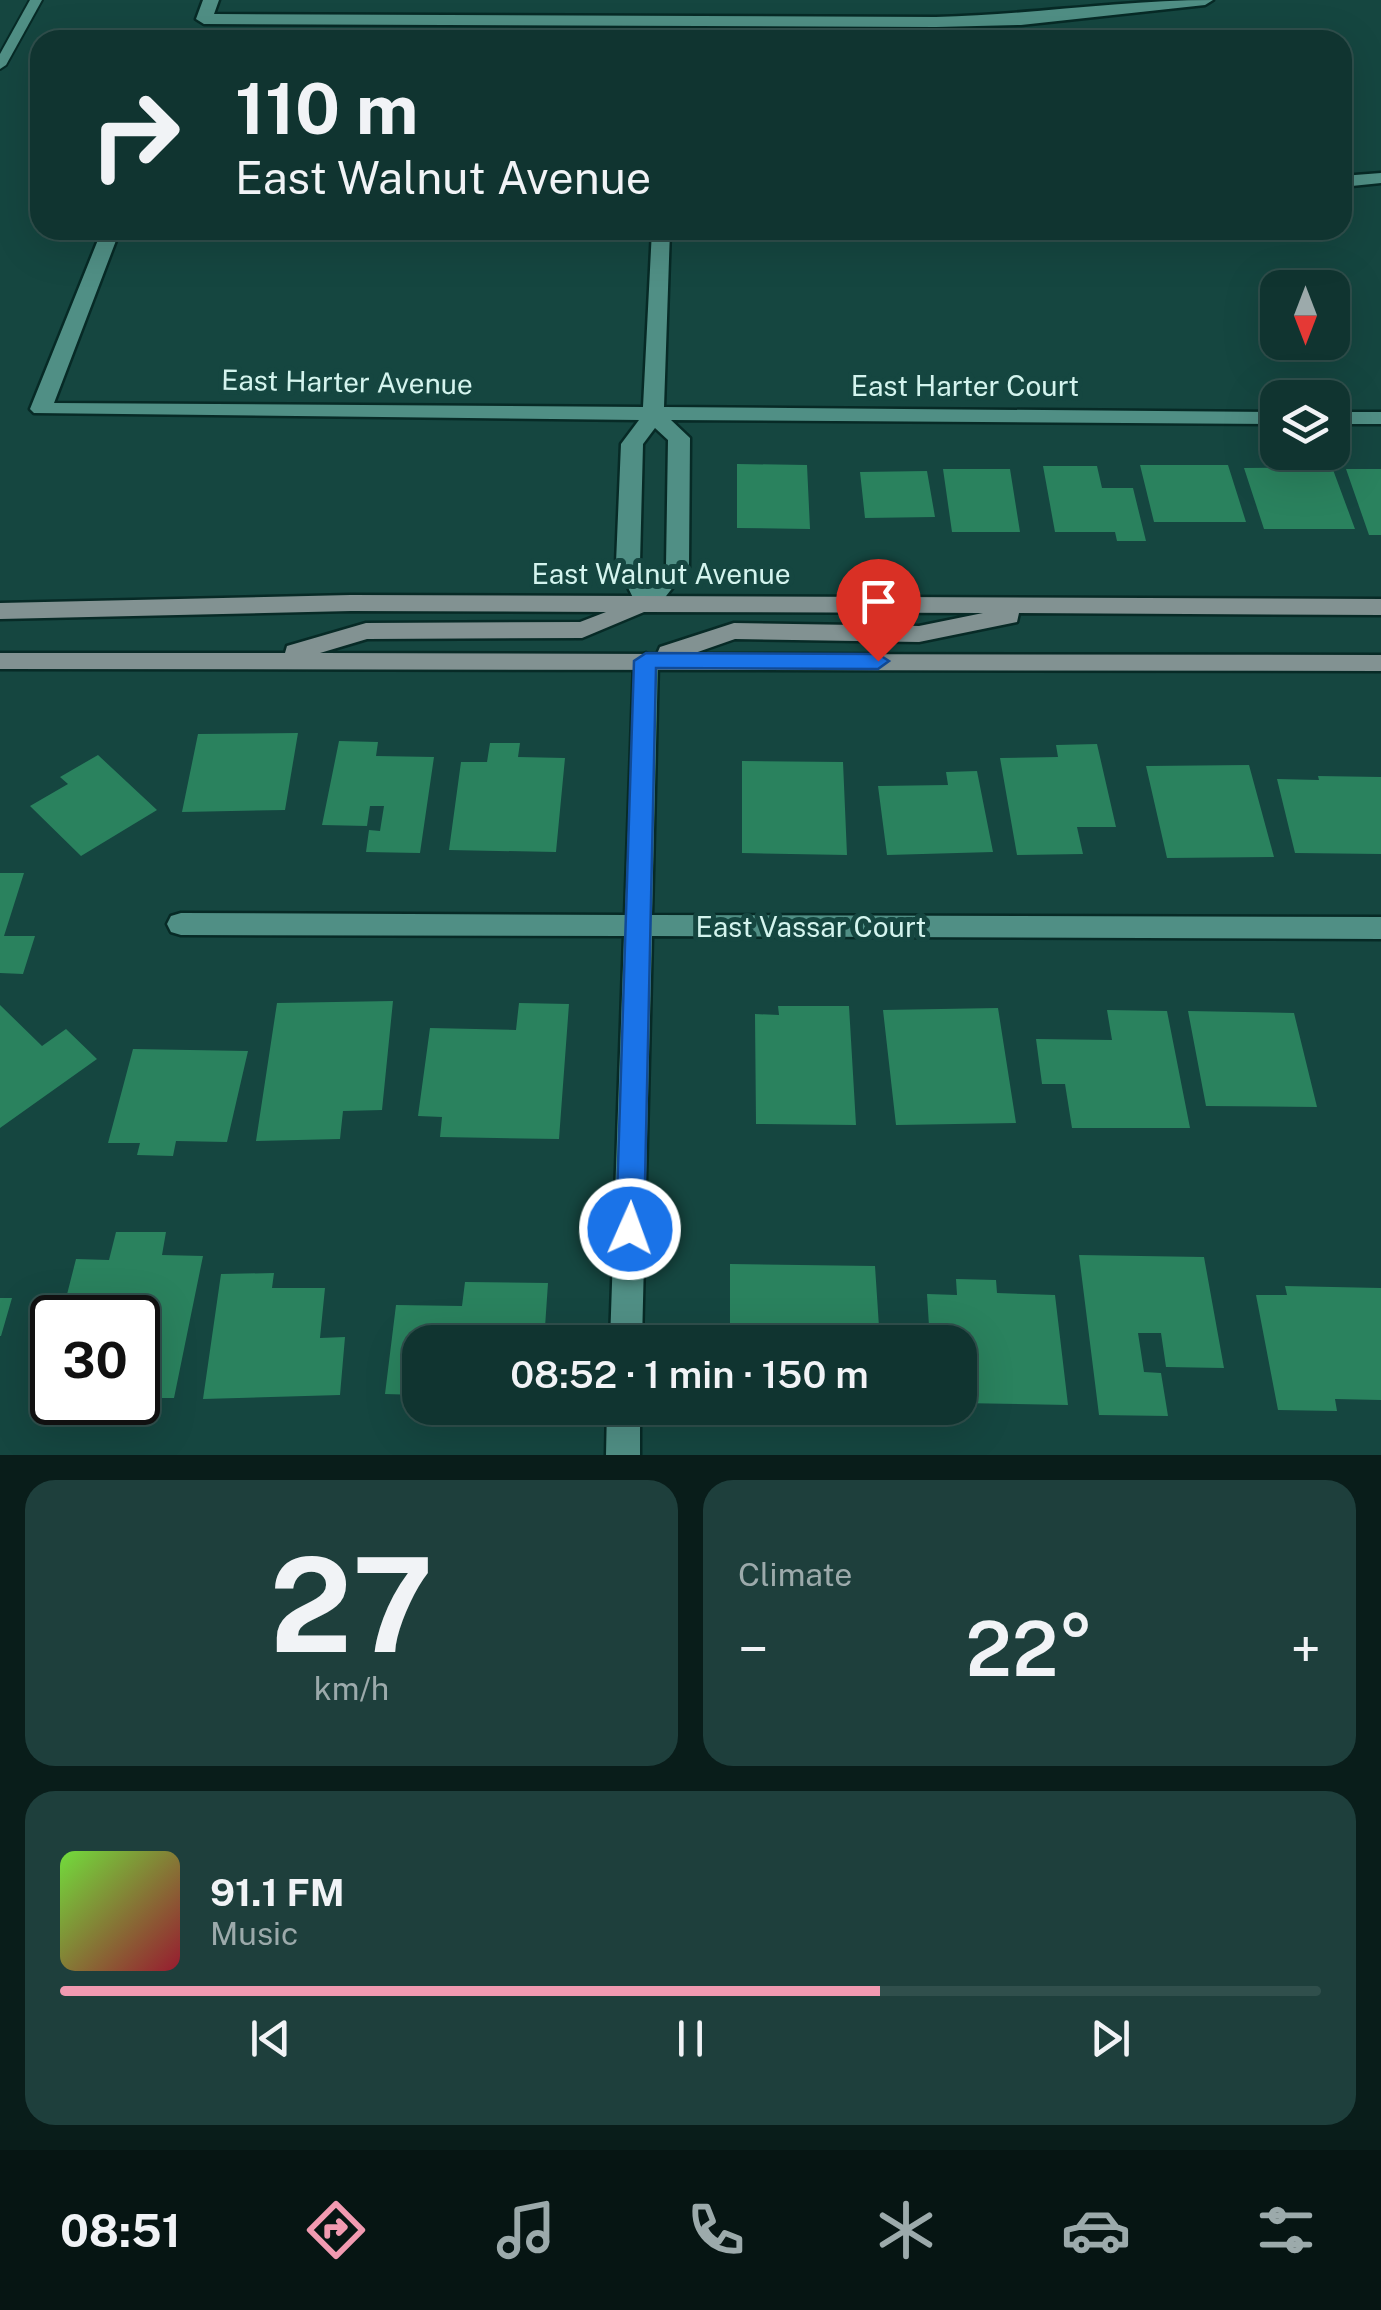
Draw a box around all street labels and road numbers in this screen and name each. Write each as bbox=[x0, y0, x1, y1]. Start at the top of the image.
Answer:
street label: East Harter Avenue bbox=[221, 363, 473, 400]
street label: East Harter Court bbox=[851, 369, 1079, 402]
street label: East Walnut Avenue bbox=[531, 557, 791, 590]
street label: East Vassar Court bbox=[696, 910, 926, 943]

